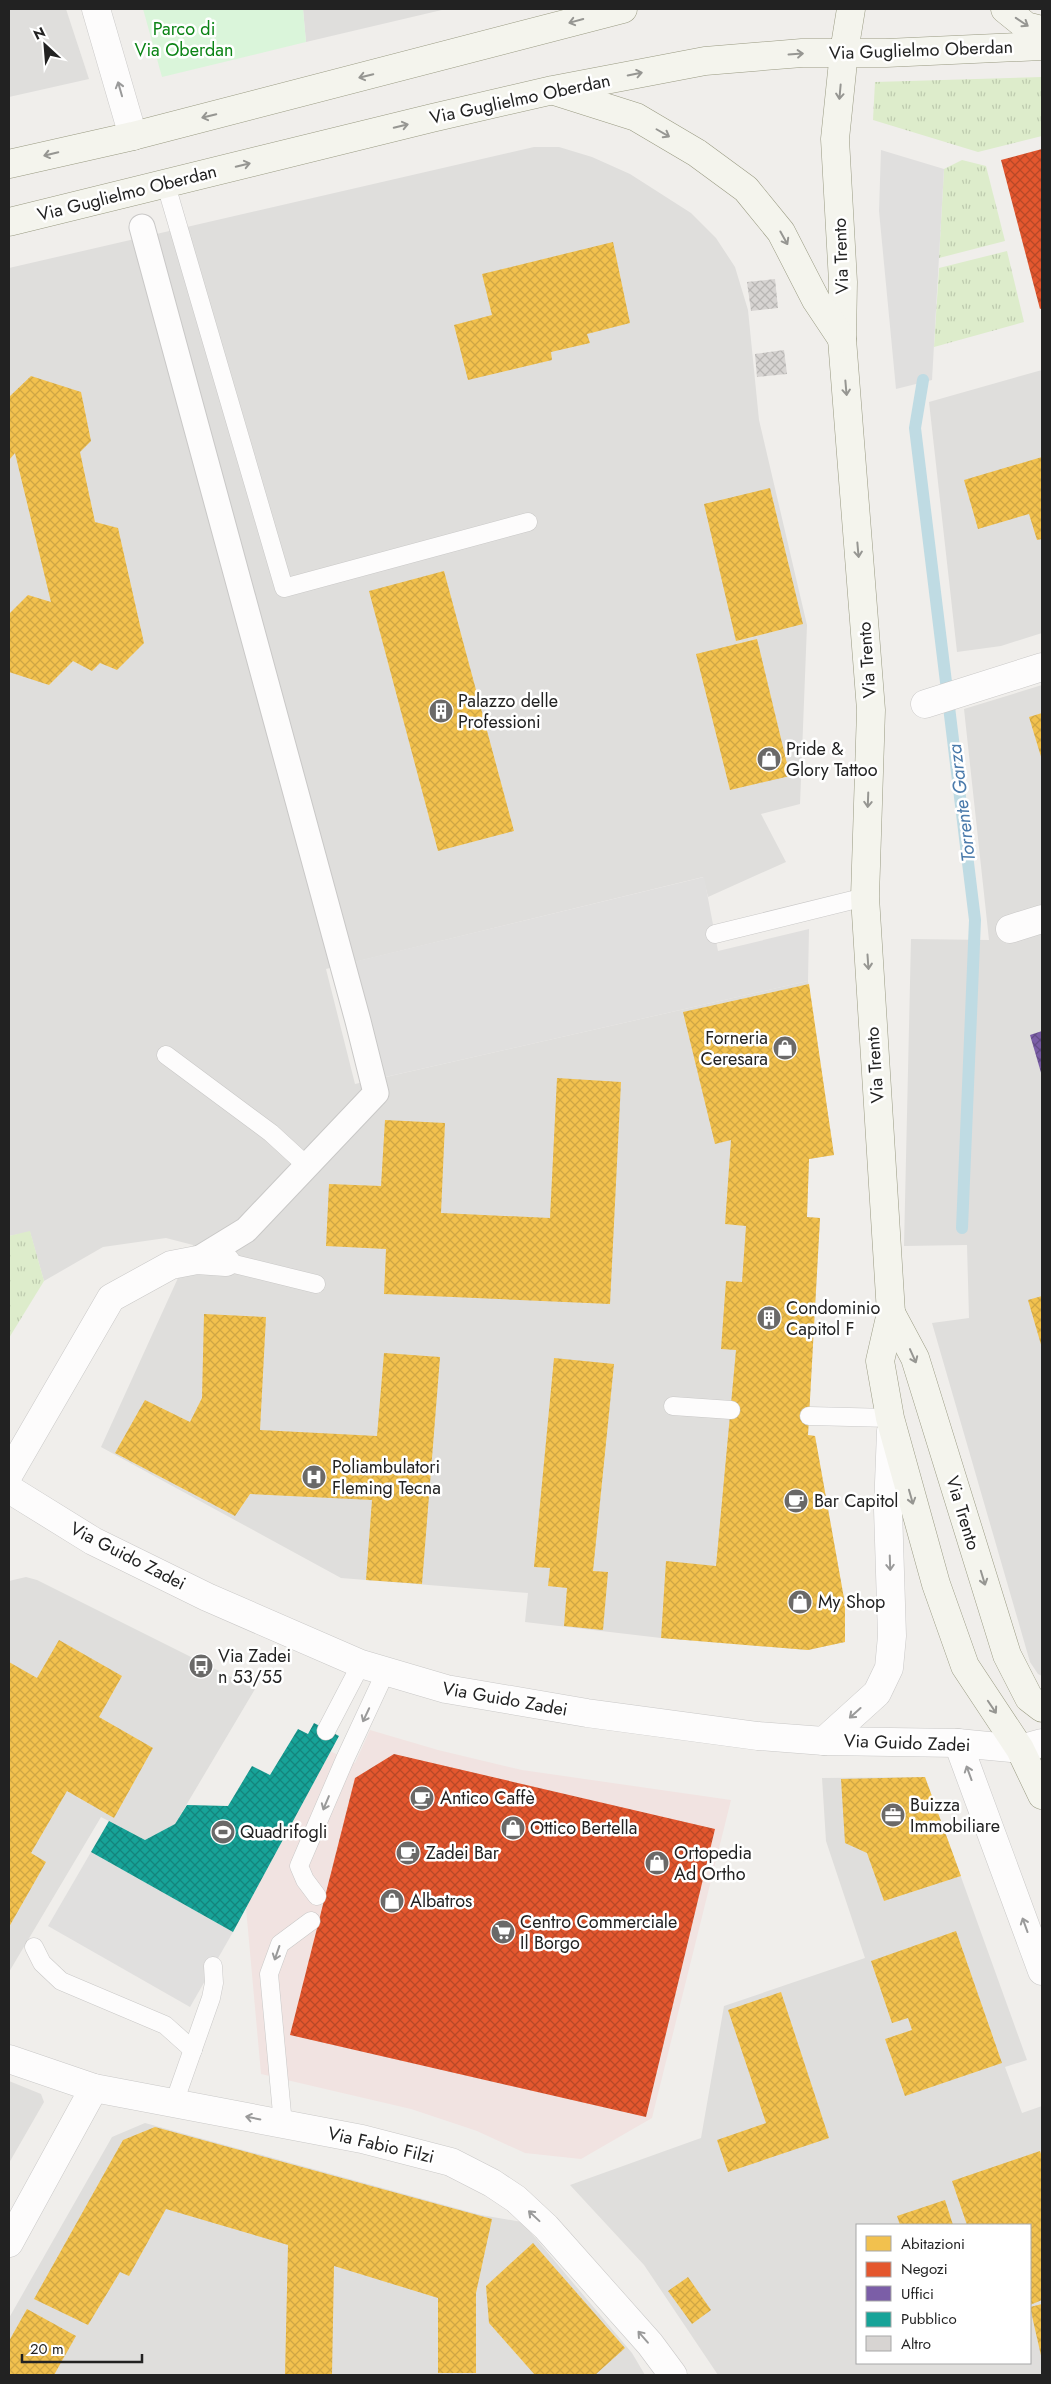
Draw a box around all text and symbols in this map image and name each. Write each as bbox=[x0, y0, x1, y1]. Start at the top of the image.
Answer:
park label: Parco di Via Oberdan bbox=[135, 16, 233, 63]
one-way arrow bbox=[568, 17, 584, 26]
one-way arrow bbox=[1015, 17, 1029, 27]
north arrow bbox=[20, 20, 70, 70]
text: N bbox=[30, 22, 49, 45]
street label: Via Guglielmo Oberdan bbox=[829, 34, 1013, 66]
one-way arrow bbox=[787, 49, 803, 58]
street label: Via Guglielmo Oberdan bbox=[427, 67, 613, 131]
one-way arrow bbox=[626, 69, 642, 79]
one-way arrow bbox=[359, 72, 375, 81]
one-way arrow bbox=[114, 81, 124, 97]
one-way arrow bbox=[835, 83, 845, 99]
one-way arrow bbox=[202, 112, 218, 121]
one-way arrow bbox=[392, 121, 408, 130]
one-way arrow bbox=[655, 128, 669, 138]
one-way arrow bbox=[44, 150, 60, 159]
street label: Via Guglielmo Oberdan bbox=[35, 158, 219, 228]
one-way arrow bbox=[235, 160, 251, 169]
street label: Via Trento bbox=[827, 217, 855, 295]
one-way arrow bbox=[779, 230, 789, 245]
one-way arrow bbox=[841, 380, 850, 396]
one-way arrow bbox=[854, 542, 863, 558]
street label: Via Trento bbox=[851, 621, 883, 699]
place label: Palazzo delle Professioni bbox=[458, 688, 558, 735]
building icon: Palazzo delle Professioni bbox=[428, 698, 454, 724]
place label: Pride & Glory Tattoo bbox=[786, 736, 878, 783]
water label: Torrente Garza bbox=[941, 742, 982, 863]
shop icon: Pride & Glory Tattoo bbox=[756, 746, 782, 772]
one-way arrow bbox=[863, 791, 873, 807]
one-way arrow bbox=[864, 954, 873, 970]
place label: Forneria Ceresara bbox=[700, 1025, 768, 1072]
street label: Via Trento bbox=[859, 1026, 891, 1104]
shop icon: Forneria Ceresara bbox=[772, 1035, 798, 1061]
place label: Condominio Capitol F bbox=[786, 1295, 881, 1342]
building icon: Condominio Capitol F bbox=[756, 1305, 782, 1331]
one-way arrow bbox=[909, 1348, 919, 1363]
place label: Poliambulatori Fleming Tecna bbox=[332, 1454, 441, 1501]
hospital icon: Poliambulatori Fleming Tecna bbox=[301, 1464, 327, 1490]
street label: Via Trento bbox=[939, 1473, 987, 1553]
cafe icon: Bar Capitol bbox=[783, 1488, 809, 1514]
place label: Bar Capitol bbox=[814, 1488, 899, 1514]
one-way arrow bbox=[907, 1489, 917, 1505]
street label: Via Guido Zadei bbox=[66, 1516, 190, 1596]
one-way arrow bbox=[885, 1555, 894, 1571]
one-way arrow bbox=[979, 1570, 989, 1586]
shop icon: My Shop bbox=[787, 1589, 813, 1615]
place label: My Shop bbox=[818, 1589, 885, 1615]
place label: Via Zadei n 53/55 bbox=[218, 1643, 291, 1690]
bus stop icon: Via Zadei n 53/55 bbox=[188, 1653, 214, 1679]
street label: Via Guido Zadei bbox=[440, 1675, 570, 1723]
one-way arrow bbox=[987, 1700, 997, 1714]
one-way arrow bbox=[360, 1707, 370, 1722]
one-way arrow bbox=[849, 1707, 862, 1719]
street label: Via Guido Zadei bbox=[843, 1728, 971, 1758]
one-way arrow bbox=[964, 1765, 973, 1781]
cafe icon: Antico Caffè bbox=[409, 1785, 435, 1811]
place label: Antico Caffè bbox=[440, 1785, 535, 1811]
place label: Buizza Immobiliare bbox=[910, 1792, 1000, 1839]
one-way arrow bbox=[320, 1795, 330, 1810]
office icon: Buizza Immobiliare bbox=[880, 1802, 906, 1828]
shop icon: Ottico Bertella bbox=[500, 1815, 526, 1841]
place label: Ottico Bertella bbox=[530, 1815, 637, 1841]
sports icon: Quadrifogli bbox=[210, 1819, 236, 1845]
place label: Quadrifogli bbox=[240, 1819, 328, 1845]
cafe icon: Zadei Bar bbox=[395, 1840, 421, 1866]
place label: Zadei Bar bbox=[426, 1840, 500, 1866]
place label: Ortopedia Ad Ortho bbox=[674, 1840, 752, 1887]
shop icon: Ortopedia Ad Ortho bbox=[644, 1850, 670, 1876]
shop icon: Albatros bbox=[379, 1888, 405, 1914]
place label: Albatros bbox=[410, 1888, 472, 1914]
place label: Centro Commerciale Il Borgo bbox=[520, 1909, 677, 1956]
one-way arrow bbox=[1020, 1918, 1029, 1933]
supermarket icon: Centro Commerciale Il Borgo bbox=[490, 1919, 516, 1945]
one-way arrow bbox=[271, 1945, 281, 1961]
one-way arrow bbox=[246, 2113, 262, 2123]
street label: Via Fabio Filzi bbox=[325, 2120, 437, 2170]
one-way arrow bbox=[528, 2210, 541, 2222]
legend bbox=[856, 2224, 1031, 2364]
text: Abitazioni bbox=[901, 2233, 965, 2255]
text: Negozi bbox=[901, 2258, 948, 2280]
text: Uffici bbox=[901, 2283, 934, 2305]
text: Pubblico bbox=[901, 2308, 957, 2330]
one-way arrow bbox=[637, 2330, 649, 2343]
scale bar bbox=[22, 2332, 142, 2364]
text: Altro bbox=[901, 2333, 931, 2355]
text: 20 m bbox=[30, 2338, 64, 2360]

